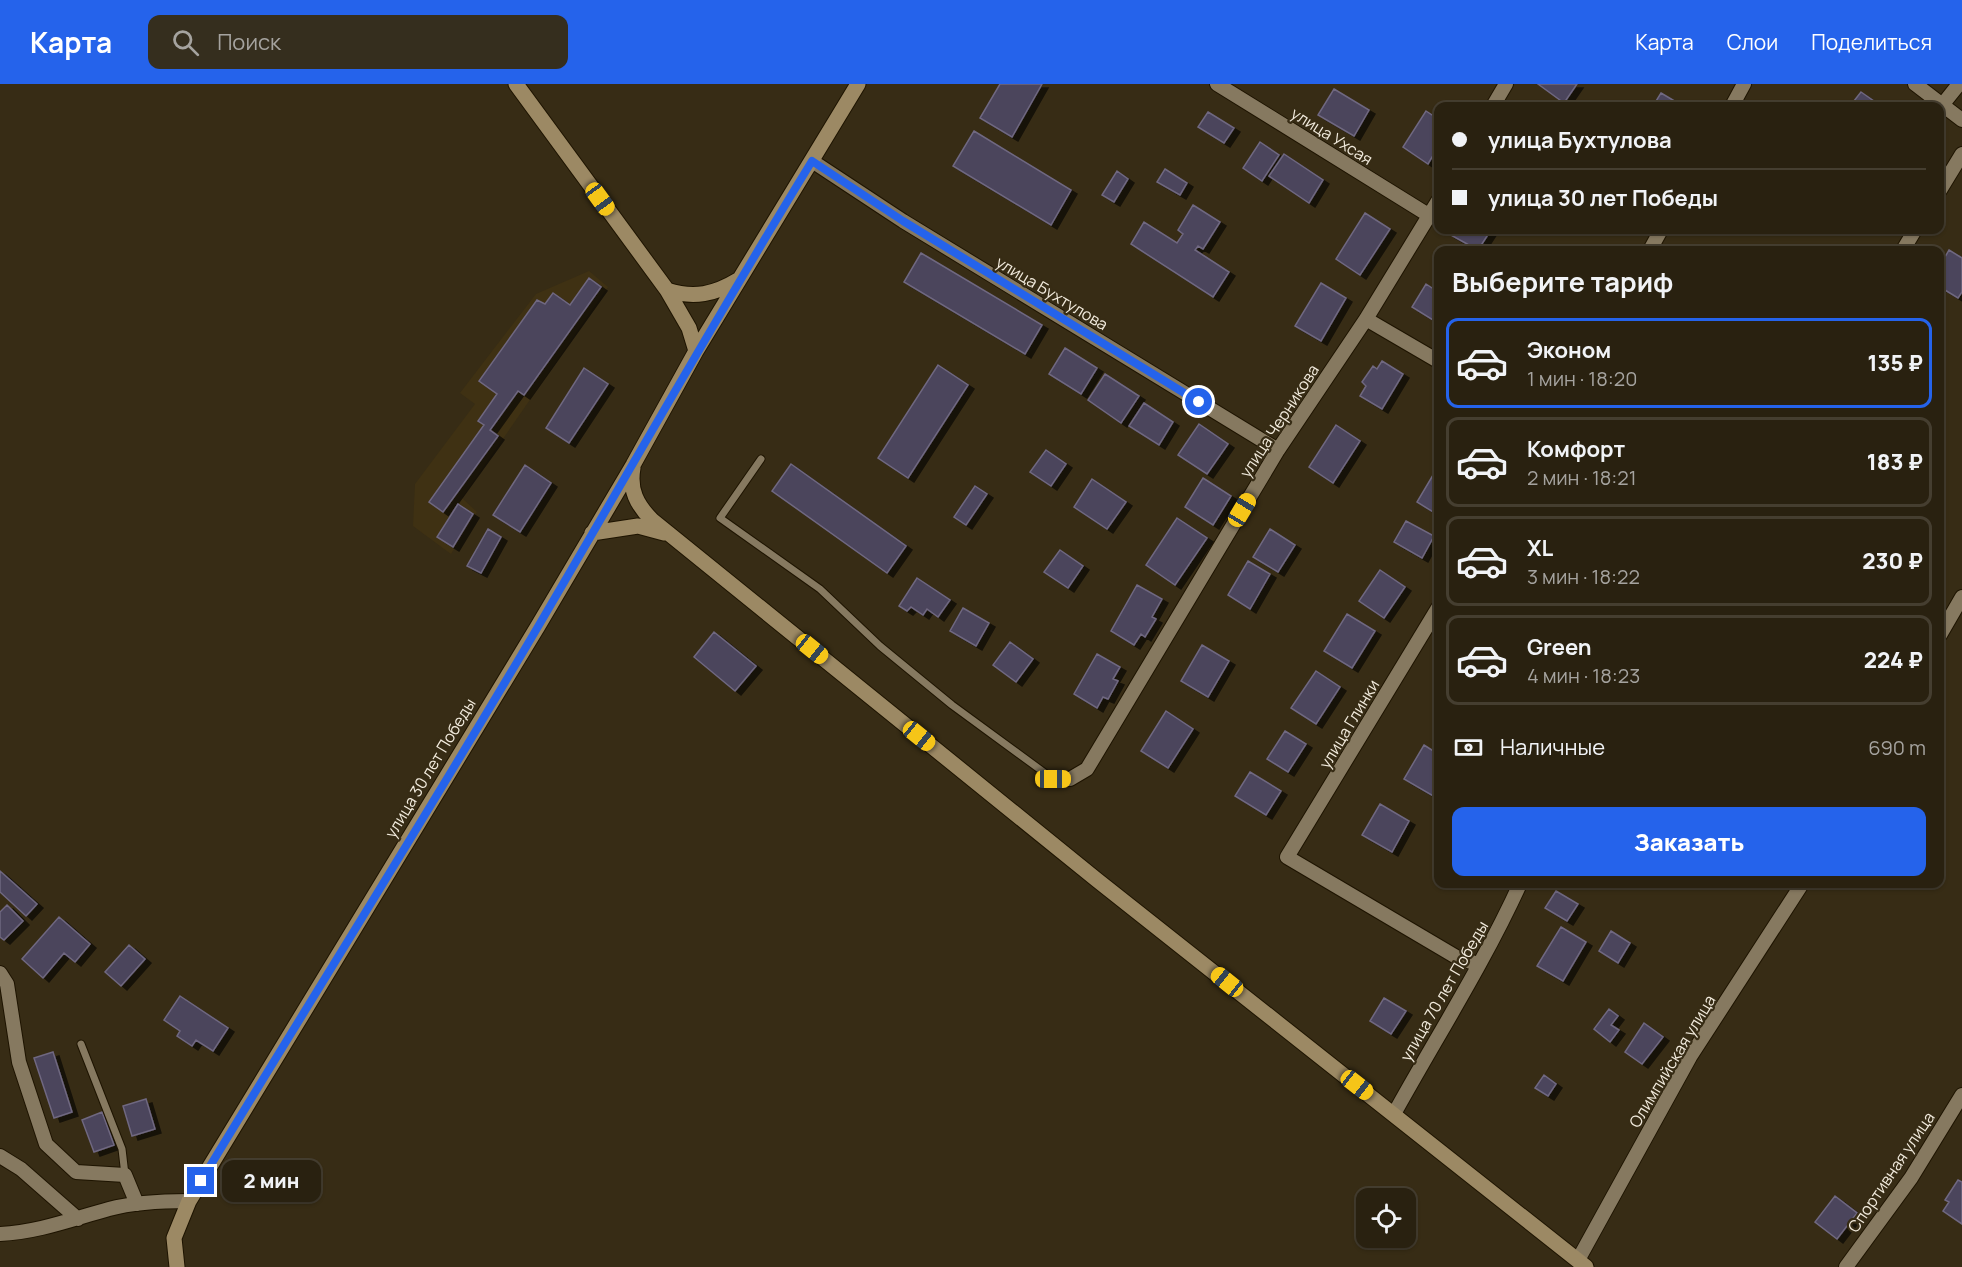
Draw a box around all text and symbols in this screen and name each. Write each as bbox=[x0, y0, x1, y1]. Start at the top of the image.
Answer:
search box bbox=[148, 15, 568, 69]
text: Карта bbox=[30, 23, 112, 61]
icon: search bbox=[169, 26, 202, 59]
text: Поиск bbox=[217, 27, 281, 57]
text: Карта bbox=[1635, 28, 1694, 56]
text: Слои bbox=[1727, 28, 1778, 56]
text: Поделиться bbox=[1811, 28, 1932, 56]
street label: улица Ухсая bbox=[1287, 102, 1377, 170]
text: улица Бухтулова bbox=[1488, 125, 1672, 155]
car bbox=[582, 179, 618, 219]
text: улица 30 лет Победы bbox=[1488, 183, 1718, 213]
street label: улица Бухтулова bbox=[992, 251, 1112, 335]
text: Выберите тариф bbox=[1452, 263, 1673, 300]
text: Эконом bbox=[1527, 335, 1611, 365]
icon: car bbox=[1455, 336, 1509, 390]
text: 135 ₽ bbox=[1867, 348, 1923, 378]
street label: улица Черникова bbox=[1234, 360, 1324, 482]
text: 1 мин · 18:20 bbox=[1527, 365, 1637, 392]
route start bbox=[1185, 388, 1212, 415]
text: Комфорт bbox=[1527, 434, 1625, 464]
icon: car bbox=[1455, 435, 1509, 489]
text: 183 ₽ bbox=[1867, 447, 1923, 477]
text: 2 мин · 18:21 bbox=[1527, 464, 1637, 491]
car bbox=[1225, 490, 1259, 530]
text: XL bbox=[1527, 533, 1553, 563]
icon: car bbox=[1455, 534, 1509, 588]
text: 230 ₽ bbox=[1862, 546, 1923, 576]
text: 3 мин · 18:22 bbox=[1527, 563, 1640, 590]
car bbox=[792, 631, 832, 667]
text: Green bbox=[1527, 632, 1592, 662]
icon: car bbox=[1455, 633, 1509, 687]
text: 224 ₽ bbox=[1864, 645, 1923, 675]
text: 4 мин · 18:23 bbox=[1527, 662, 1640, 689]
street label: улица Глинки bbox=[1314, 675, 1384, 773]
street label: улица 30 лет Победы bbox=[380, 694, 480, 842]
car bbox=[899, 718, 939, 754]
icon: cash bbox=[1452, 731, 1485, 764]
text: Наличные bbox=[1500, 732, 1605, 762]
text: 690 m bbox=[1868, 734, 1926, 761]
car bbox=[1035, 770, 1071, 788]
button: Заказать bbox=[1452, 807, 1926, 876]
street label: улица 70 лет Победы bbox=[1395, 917, 1493, 1065]
car bbox=[1207, 964, 1247, 1000]
street label: Олимпийская улица bbox=[1624, 991, 1720, 1131]
car bbox=[1337, 1067, 1377, 1103]
street label: Спортивная улица bbox=[1842, 1107, 1940, 1237]
callout: 2 мин bbox=[222, 1160, 321, 1202]
route end bbox=[187, 1167, 214, 1194]
text: 2 мин bbox=[244, 1167, 299, 1194]
map controls bbox=[1356, 1188, 1416, 1248]
button: locate bbox=[1356, 1188, 1416, 1248]

